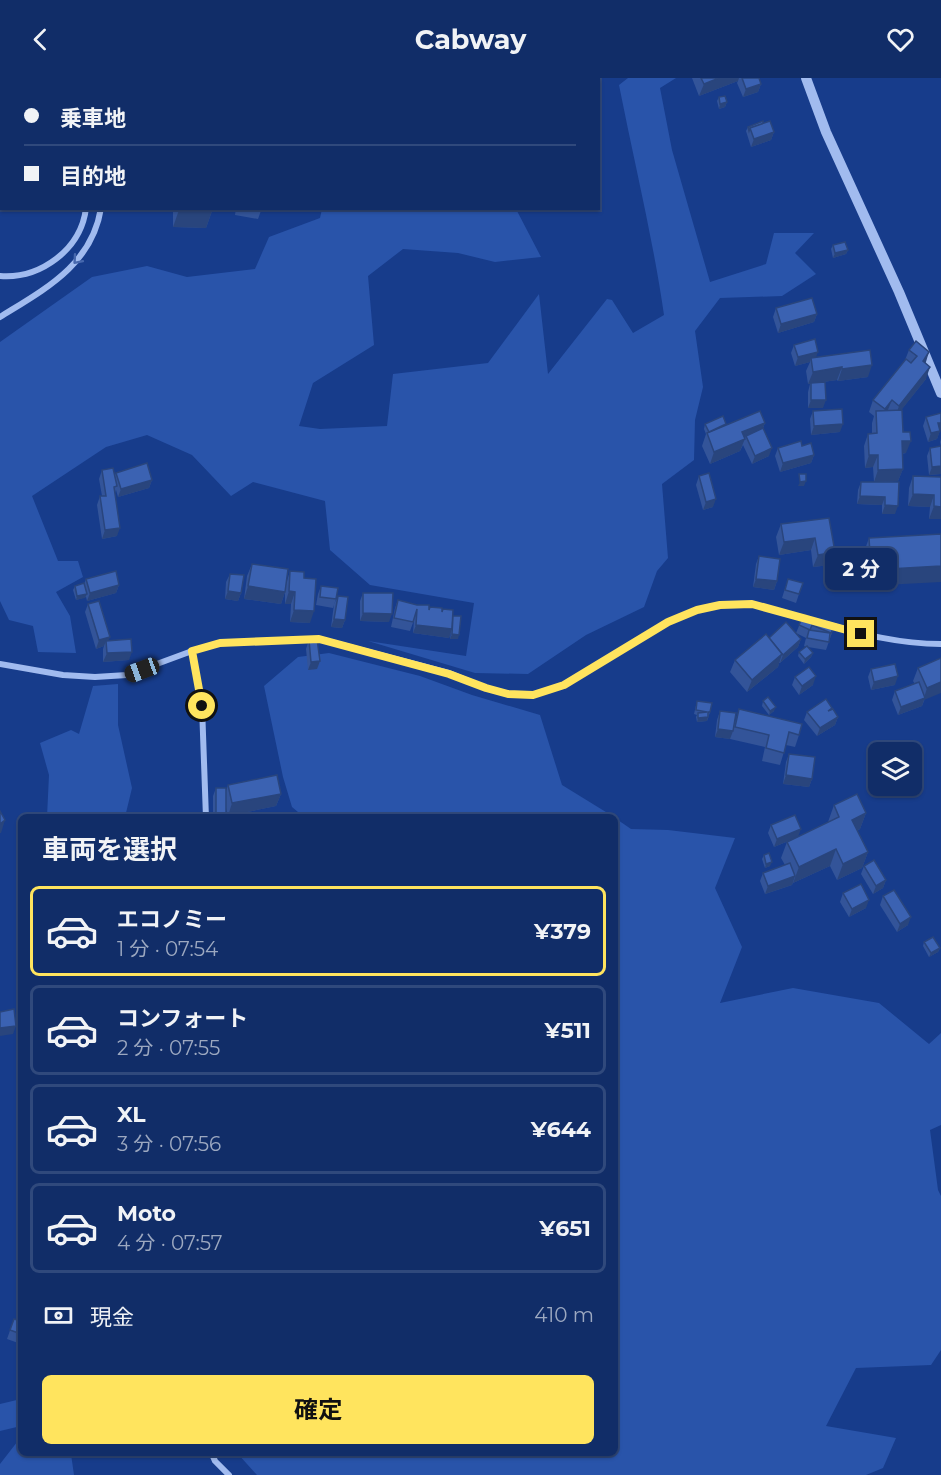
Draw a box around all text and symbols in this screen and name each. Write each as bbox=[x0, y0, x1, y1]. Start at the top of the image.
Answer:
icon: back bbox=[24, 23, 57, 56]
text: Cabway bbox=[415, 23, 526, 56]
icon: heart bbox=[884, 23, 917, 56]
text: 乗車地 bbox=[60, 105, 126, 132]
text: 目的地 bbox=[60, 163, 126, 190]
one-way arrow bbox=[73, 253, 84, 264]
callout: 2 分 bbox=[825, 547, 897, 589]
text: 2 分 bbox=[842, 557, 880, 581]
route end bbox=[847, 620, 874, 647]
car bbox=[122, 655, 162, 685]
route start bbox=[188, 692, 215, 719]
map controls bbox=[868, 742, 922, 796]
button: layers bbox=[868, 742, 922, 796]
text: 車両を選択 bbox=[42, 833, 177, 866]
icon: car bbox=[45, 904, 99, 958]
text: エコノミー bbox=[117, 906, 227, 933]
text: ¥379 bbox=[534, 918, 591, 945]
text: 1 分 · 07:54 bbox=[117, 937, 218, 961]
icon: car bbox=[45, 1003, 99, 1057]
text: コンフォート bbox=[117, 1005, 248, 1032]
text: ¥511 bbox=[544, 1017, 591, 1044]
text: 2 分 · 07:55 bbox=[117, 1036, 220, 1060]
text: XL bbox=[117, 1101, 146, 1128]
icon: car bbox=[45, 1102, 99, 1156]
text: ¥644 bbox=[531, 1116, 591, 1143]
text: 3 分 · 07:56 bbox=[117, 1132, 221, 1156]
text: Moto bbox=[117, 1200, 176, 1227]
icon: car bbox=[45, 1201, 99, 1255]
text: ¥651 bbox=[539, 1215, 591, 1242]
text: 4 分 · 07:57 bbox=[117, 1231, 223, 1255]
icon: cash bbox=[42, 1299, 75, 1332]
text: 410 m bbox=[534, 1303, 594, 1327]
text: 現金 bbox=[90, 1304, 134, 1331]
button: 確定 bbox=[42, 1375, 594, 1444]

